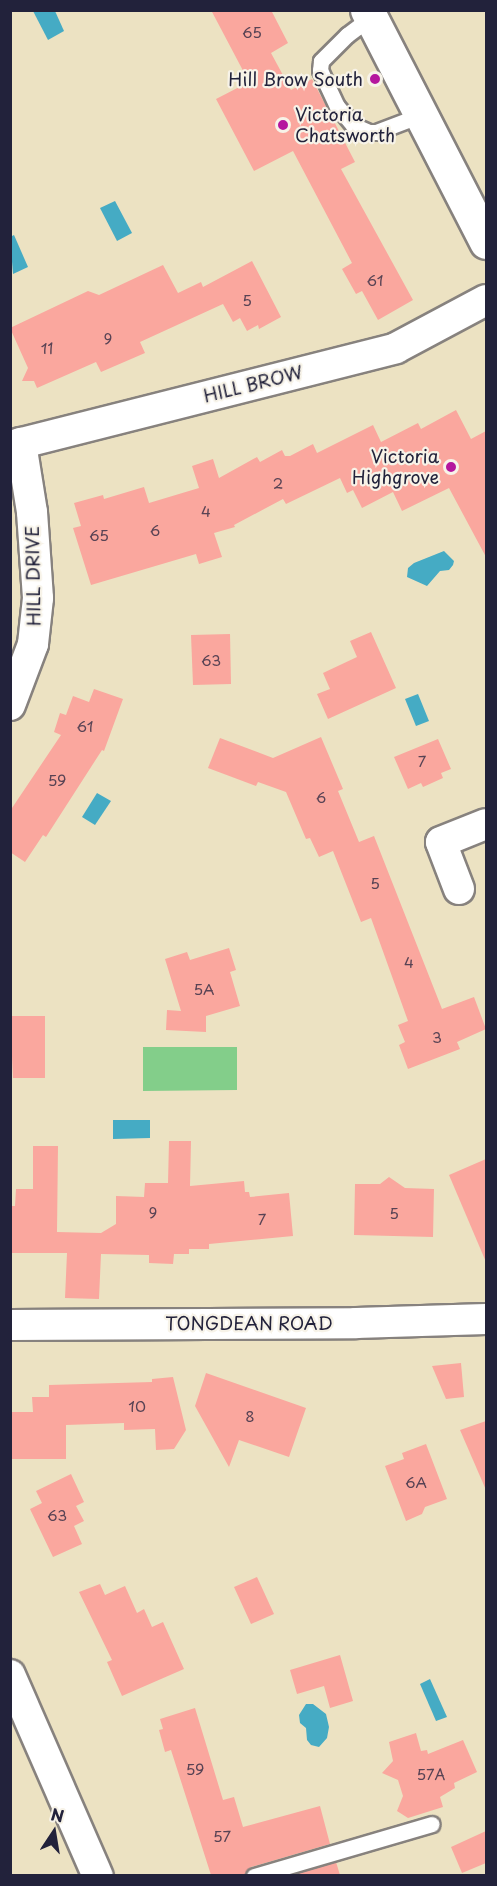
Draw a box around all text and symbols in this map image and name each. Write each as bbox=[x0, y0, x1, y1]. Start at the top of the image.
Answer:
house number: 65 bbox=[242, 23, 262, 41]
place label: Hill Brow South bbox=[228, 68, 363, 90]
marker: Hill Brow South bbox=[368, 72, 382, 86]
place label: Victoria Chatsworth bbox=[295, 104, 395, 146]
marker: Victoria Chatsworth bbox=[276, 118, 290, 132]
house number: 61 bbox=[367, 271, 383, 289]
house number: 5 bbox=[242, 291, 252, 309]
house number: 9 bbox=[104, 329, 112, 347]
house number: 11 bbox=[41, 339, 53, 357]
street label: HILL BROW bbox=[200, 361, 306, 407]
place label: Victoria Highgrove bbox=[352, 446, 439, 488]
marker: Victoria Highgrove bbox=[444, 460, 458, 474]
house number: 2 bbox=[273, 474, 283, 492]
house number: 4 bbox=[201, 502, 211, 520]
house number: 6 bbox=[150, 521, 160, 539]
street label: HILL DRIVE bbox=[21, 525, 45, 627]
house number: 65 bbox=[89, 526, 109, 544]
house number: 63 bbox=[201, 651, 221, 669]
house number: 61 bbox=[77, 717, 93, 735]
house number: 7 bbox=[418, 752, 426, 770]
house number: 59 bbox=[48, 771, 66, 789]
house number: 6 bbox=[316, 788, 326, 806]
house number: 5 bbox=[370, 874, 380, 892]
house number: 4 bbox=[404, 953, 414, 971]
house number: 5A bbox=[193, 980, 215, 998]
house number: 3 bbox=[432, 1028, 442, 1046]
house number: 9 bbox=[149, 1203, 157, 1221]
house number: 5 bbox=[389, 1204, 399, 1222]
house number: 7 bbox=[258, 1210, 266, 1228]
street label: TONGDEAN ROAD bbox=[166, 1312, 332, 1334]
house number: 10 bbox=[128, 1397, 146, 1415]
house number: 8 bbox=[245, 1407, 255, 1425]
house number: 6A bbox=[405, 1473, 427, 1491]
house number: 63 bbox=[47, 1506, 67, 1524]
house number: 59 bbox=[186, 1760, 204, 1778]
house number: 57A bbox=[417, 1765, 445, 1783]
text: N bbox=[49, 1801, 66, 1827]
north arrow bbox=[24, 1802, 84, 1862]
house number: 57 bbox=[213, 1827, 231, 1845]

